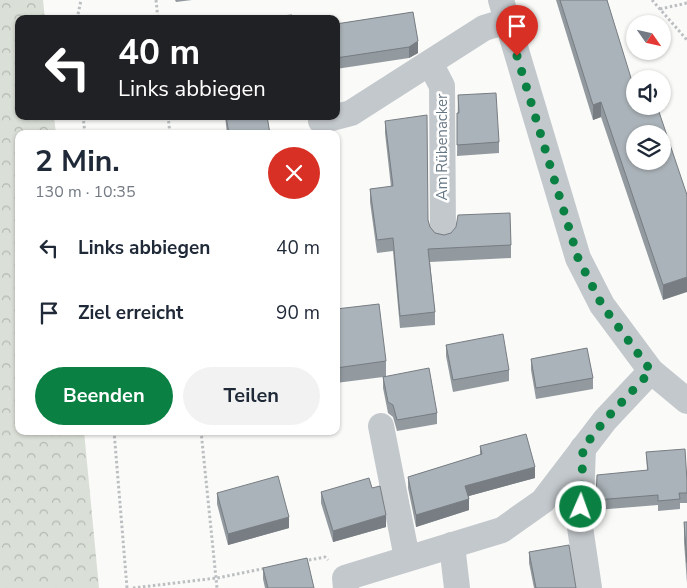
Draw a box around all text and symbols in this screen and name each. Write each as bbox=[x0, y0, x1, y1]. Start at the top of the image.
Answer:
pin bbox=[496, 5, 538, 56]
icon: arrive bbox=[503, 12, 531, 40]
north arrow bbox=[626, 15, 671, 60]
map controls bbox=[626, 15, 671, 170]
text: 40 m bbox=[118, 29, 200, 76]
icon: left bbox=[35, 35, 100, 100]
button: sound bbox=[626, 70, 671, 115]
text: Links abbiegen bbox=[118, 74, 266, 104]
street label: Am Rübenacker bbox=[432, 93, 452, 200]
button: layers bbox=[626, 125, 671, 170]
text: 2 Min. bbox=[35, 141, 120, 182]
button: close bbox=[268, 147, 320, 199]
text: 130 m · 10:35 bbox=[35, 181, 136, 203]
icon: left bbox=[35, 234, 63, 262]
text: Links abbiegen bbox=[78, 235, 210, 261]
text: 40 m bbox=[276, 235, 320, 261]
icon: arrive bbox=[35, 299, 63, 327]
text: Ziel erreicht bbox=[78, 300, 183, 326]
text: 90 m bbox=[276, 300, 320, 326]
button: Beenden bbox=[35, 367, 173, 425]
button: Teilen bbox=[183, 367, 320, 425]
position arrow bbox=[554, 480, 606, 532]

